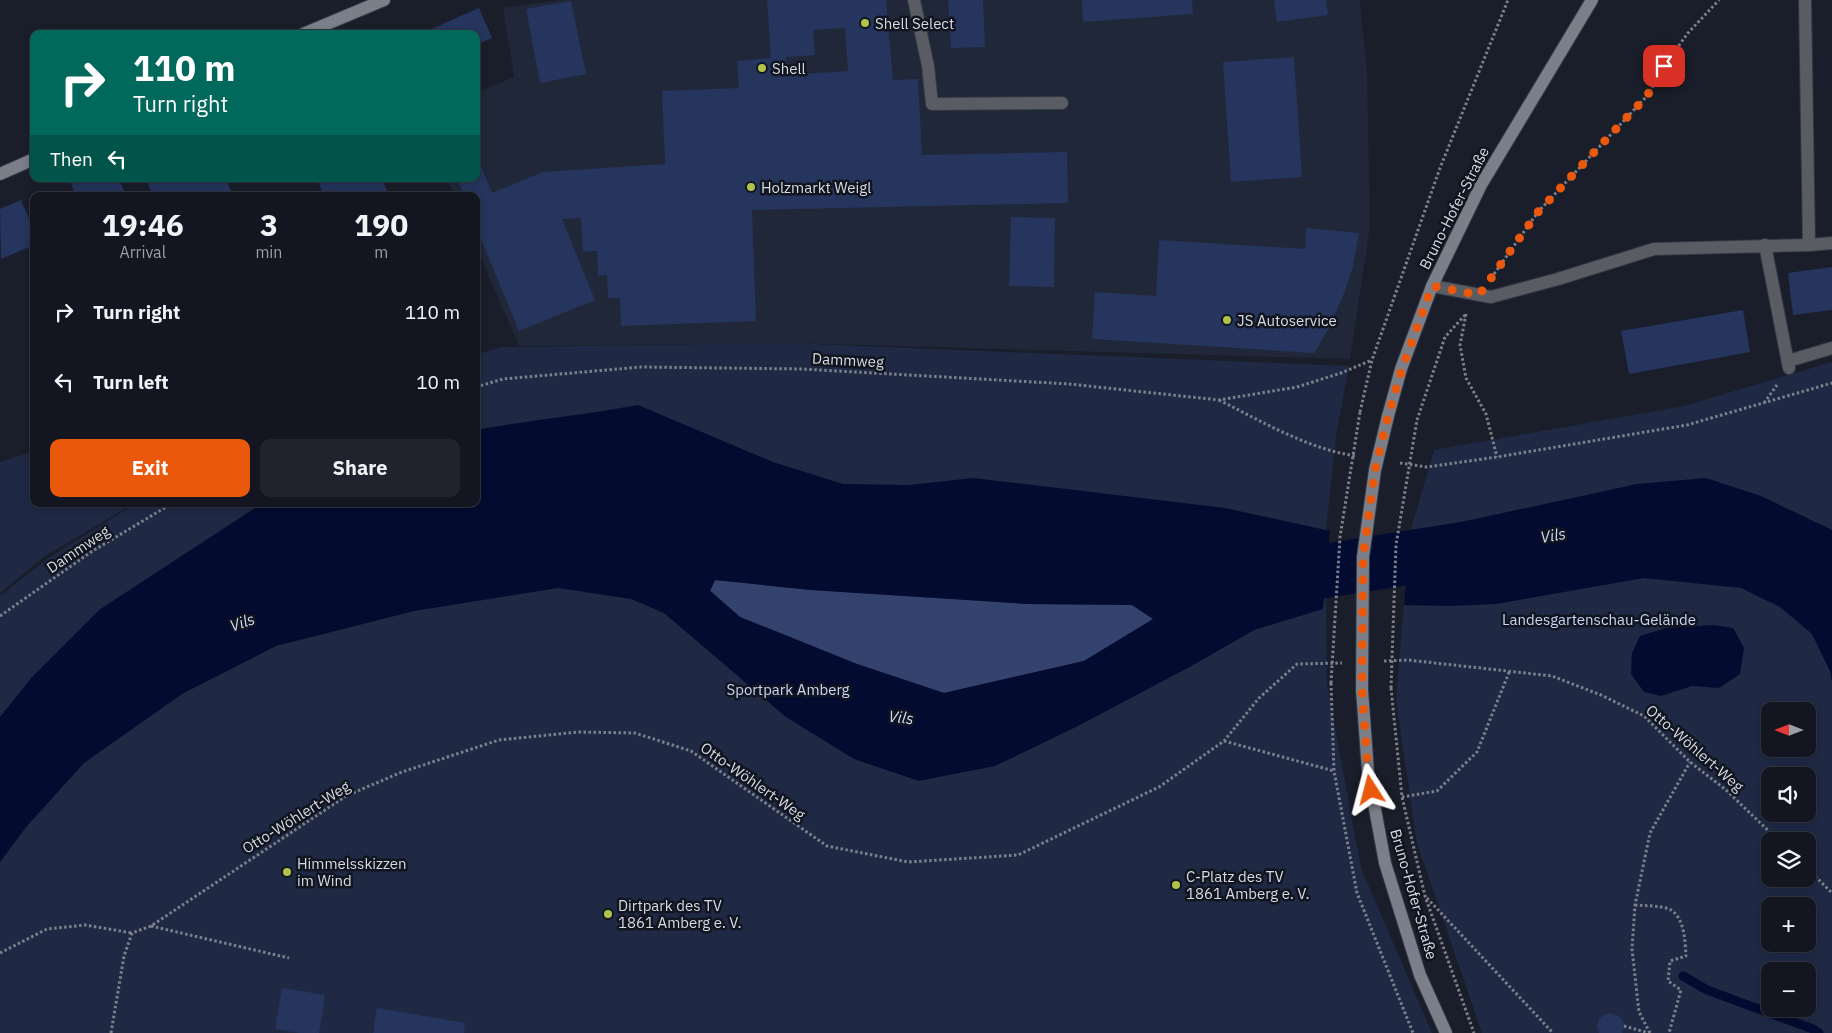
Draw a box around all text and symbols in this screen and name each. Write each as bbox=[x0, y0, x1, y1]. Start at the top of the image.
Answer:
place label: Shell Select bbox=[875, 14, 954, 33]
marker: Shell Select bbox=[859, 17, 871, 29]
text: 110 m bbox=[133, 45, 236, 91]
pin bbox=[1643, 45, 1685, 87]
icon: right bbox=[50, 50, 115, 115]
icon: arrive bbox=[1650, 52, 1678, 80]
place label: Shell bbox=[772, 59, 806, 78]
marker: Shell bbox=[756, 62, 768, 74]
text: Turn right bbox=[133, 89, 228, 118]
street label: Bruno-Hofer-Straße bbox=[1415, 144, 1493, 272]
icon: left bbox=[103, 145, 131, 173]
text: Then bbox=[50, 147, 93, 171]
place label: Holzmarkt Weigl bbox=[761, 178, 871, 197]
marker: Holzmarkt Weigl bbox=[745, 181, 757, 193]
text: 19:46 bbox=[102, 205, 184, 244]
text: 3 bbox=[260, 205, 278, 244]
text: 190 bbox=[354, 205, 408, 244]
text: Arrival bbox=[119, 242, 166, 262]
text: min bbox=[255, 242, 282, 262]
text: m bbox=[374, 242, 388, 262]
icon: right bbox=[50, 298, 78, 326]
text: Turn right bbox=[93, 300, 180, 324]
text: 110 m bbox=[405, 300, 460, 324]
place label: JS Autoservice bbox=[1237, 311, 1337, 330]
marker: JS Autoservice bbox=[1221, 314, 1233, 326]
street label: Dammweg bbox=[812, 349, 884, 371]
icon: left bbox=[50, 368, 78, 396]
text: Turn left bbox=[93, 370, 169, 394]
text: 10 m bbox=[416, 370, 460, 394]
button: Exit bbox=[50, 439, 250, 497]
button: Share bbox=[260, 439, 460, 497]
street label: Dammweg bbox=[43, 521, 113, 577]
water label: Vils bbox=[1539, 523, 1567, 547]
water label: Vils bbox=[227, 608, 257, 636]
park label: Landesgartenschau-Gelände bbox=[1502, 610, 1696, 629]
park label: Sportpark Amberg bbox=[726, 680, 850, 699]
street label: Otto-Wöhlert-Weg bbox=[1642, 700, 1748, 796]
north arrow bbox=[1761, 702, 1816, 758]
map controls bbox=[1761, 702, 1816, 1017]
water label: Vils bbox=[887, 706, 915, 728]
street label: Otto-Wöhlert-Weg bbox=[697, 738, 809, 824]
position arrow bbox=[1344, 763, 1396, 815]
button: sound bbox=[1761, 767, 1816, 822]
street label: Otto-Wöhlert-Weg bbox=[239, 776, 353, 858]
street label: Bruno-Hofer-Straße bbox=[1386, 826, 1442, 962]
button: layers bbox=[1761, 832, 1816, 887]
place label: Himmelsskizzen im Wind bbox=[297, 854, 407, 890]
marker: Himmelsskizzen im Wind bbox=[281, 866, 293, 878]
place label: C-Platz des TV 1861 Amberg e. V. bbox=[1186, 867, 1310, 903]
marker: C-Platz des TV 1861 Amberg e. V. bbox=[1170, 879, 1182, 891]
place label: Dirtpark des TV 1861 Amberg e. V. bbox=[618, 896, 742, 932]
button: + bbox=[1761, 897, 1816, 952]
marker: Dirtpark des TV 1861 Amberg e. V. bbox=[602, 908, 614, 920]
button: − bbox=[1761, 962, 1816, 1017]

